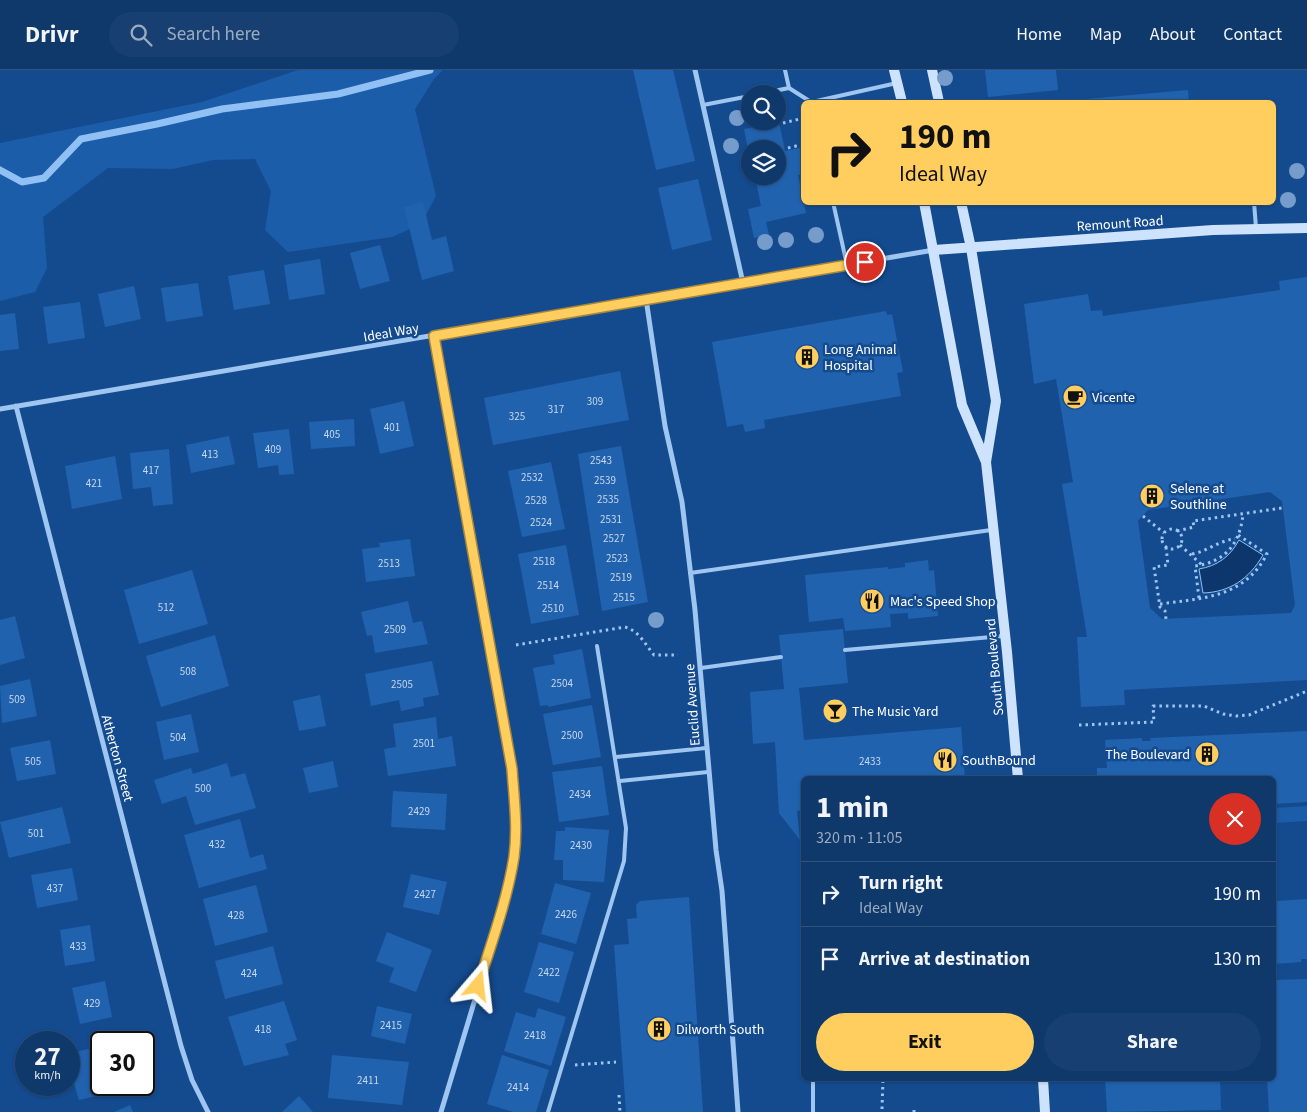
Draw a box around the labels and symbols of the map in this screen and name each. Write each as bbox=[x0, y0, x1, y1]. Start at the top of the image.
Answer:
street label: Remount Road bbox=[1076, 211, 1164, 237]
pin bbox=[844, 241, 886, 283]
street label: Ideal Way bbox=[362, 318, 421, 348]
place label: Long Animal Hospital bbox=[824, 340, 897, 376]
building icon: Long Animal Hospital bbox=[794, 344, 820, 370]
cafe icon: Vicente bbox=[1062, 384, 1088, 410]
place label: Vicente bbox=[1092, 388, 1135, 408]
house number: 309 bbox=[587, 394, 603, 409]
house number: 317 bbox=[548, 402, 564, 417]
house number: 325 bbox=[509, 409, 525, 424]
house number: 401 bbox=[384, 420, 400, 435]
house number: 405 bbox=[324, 427, 340, 442]
house number: 409 bbox=[265, 442, 281, 457]
house number: 413 bbox=[202, 447, 218, 462]
house number: 2543 bbox=[590, 453, 612, 468]
house number: 417 bbox=[143, 463, 159, 478]
house number: 2532 bbox=[521, 470, 543, 485]
house number: 2539 bbox=[594, 473, 616, 488]
house number: 421 bbox=[86, 476, 102, 491]
place label: Selene at Southline bbox=[1170, 479, 1227, 515]
building icon: Selene at Southline bbox=[1139, 483, 1165, 509]
house number: 2535 bbox=[597, 492, 619, 507]
house number: 2528 bbox=[525, 493, 547, 508]
house number: 2531 bbox=[600, 512, 622, 527]
house number: 2524 bbox=[530, 515, 552, 530]
house number: 2527 bbox=[603, 531, 625, 546]
house number: 2523 bbox=[606, 551, 628, 566]
house number: 2518 bbox=[533, 554, 555, 569]
house number: 2513 bbox=[378, 556, 400, 571]
house number: 2519 bbox=[610, 570, 632, 585]
house number: 2514 bbox=[537, 578, 559, 593]
restaurant icon: Mac's Speed Shop bbox=[859, 588, 885, 614]
house number: 2515 bbox=[613, 590, 635, 605]
place label: Mac's Speed Shop bbox=[890, 592, 996, 612]
house number: 512 bbox=[158, 600, 174, 615]
house number: 2510 bbox=[542, 601, 564, 616]
street label: South Boulevard bbox=[981, 617, 1009, 716]
house number: 2509 bbox=[384, 622, 406, 637]
street label: Euclid Avenue bbox=[680, 663, 706, 747]
house number: 508 bbox=[180, 664, 197, 679]
house number: 2504 bbox=[551, 676, 573, 691]
house number: 2505 bbox=[391, 677, 413, 692]
house number: 509 bbox=[9, 692, 25, 707]
bar icon: The Music Yard bbox=[822, 698, 848, 724]
place label: The Music Yard bbox=[852, 702, 938, 722]
street label: Atherton Street bbox=[96, 713, 138, 804]
house number: 2500 bbox=[561, 728, 583, 743]
house number: 504 bbox=[170, 730, 187, 745]
house number: 2501 bbox=[413, 736, 435, 751]
building icon: The Boulevard bbox=[1194, 741, 1220, 767]
place label: The Boulevard bbox=[1105, 745, 1190, 765]
restaurant icon: SouthBound bbox=[932, 747, 958, 773]
place label: SouthBound bbox=[962, 751, 1036, 771]
house number: 505 bbox=[25, 754, 41, 769]
house number: 2433 bbox=[859, 754, 881, 769]
house number: 500 bbox=[195, 781, 211, 796]
house number: 2434 bbox=[569, 787, 591, 802]
house number: 2429 bbox=[408, 804, 430, 819]
house number: 501 bbox=[28, 826, 44, 841]
house number: 432 bbox=[209, 837, 225, 852]
house number: 2430 bbox=[570, 838, 592, 853]
house number: 437 bbox=[47, 881, 63, 896]
house number: 2427 bbox=[414, 887, 436, 902]
house number: 2426 bbox=[555, 907, 577, 922]
house number: 428 bbox=[228, 908, 245, 923]
house number: 433 bbox=[70, 939, 86, 954]
position arrow bbox=[451, 959, 503, 1011]
house number: 2422 bbox=[538, 965, 560, 980]
house number: 424 bbox=[241, 966, 258, 981]
house number: 429 bbox=[84, 996, 100, 1011]
building icon: Dilworth South bbox=[646, 1016, 672, 1042]
house number: 2415 bbox=[380, 1018, 402, 1033]
place label: Dilworth South bbox=[676, 1020, 764, 1040]
house number: 418 bbox=[255, 1022, 272, 1037]
house number: 2418 bbox=[524, 1028, 546, 1043]
speed limit sign: 30 bbox=[90, 1031, 155, 1096]
house number: 2411 bbox=[357, 1073, 379, 1088]
house number: 2414 bbox=[507, 1080, 529, 1095]

